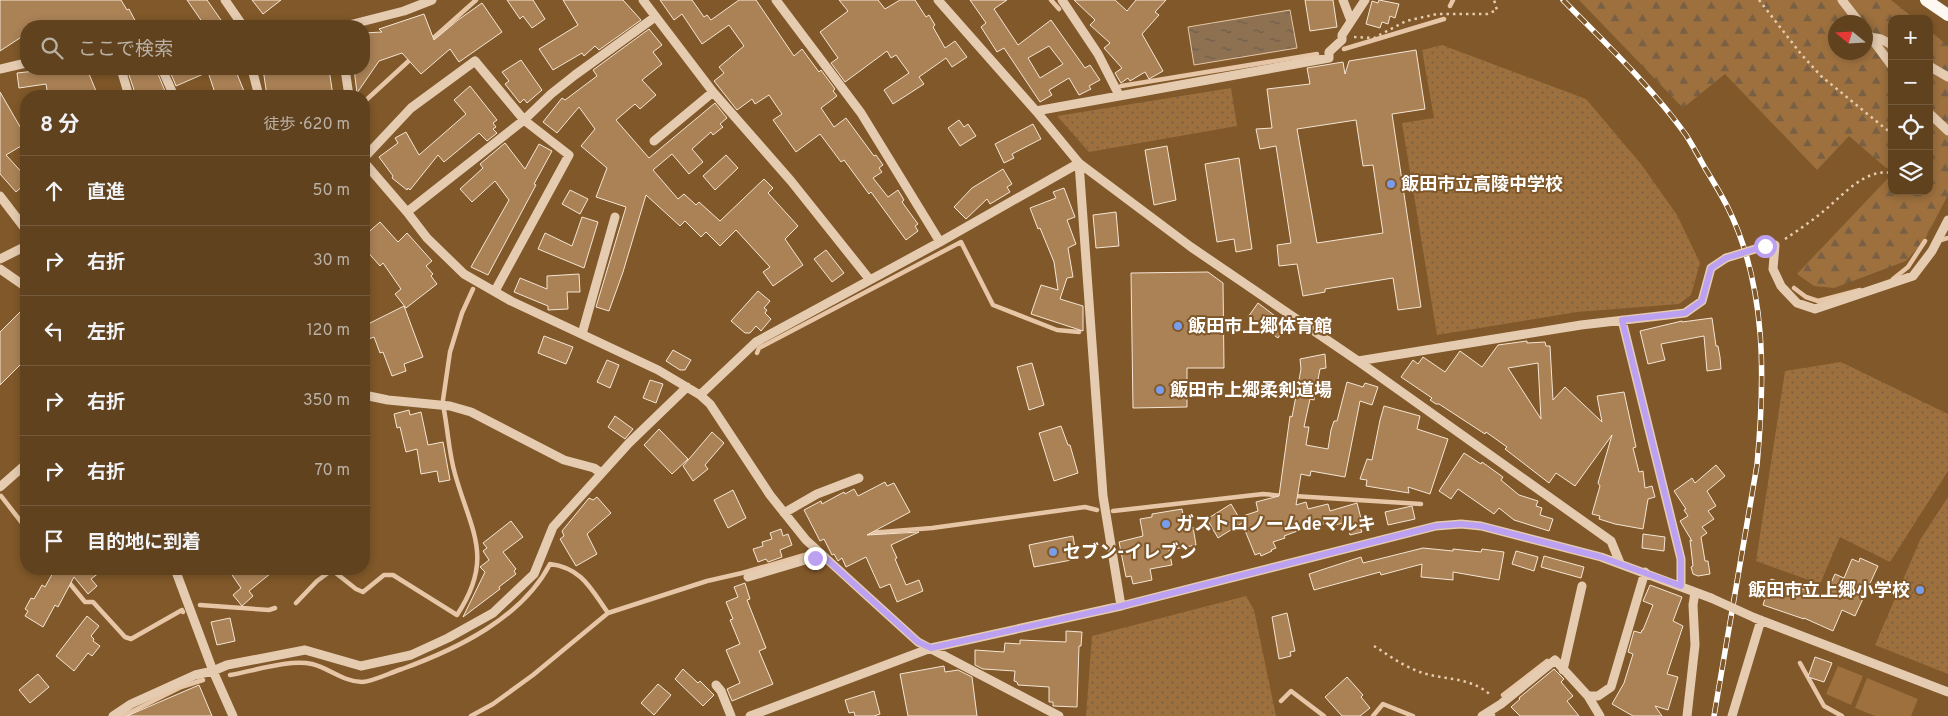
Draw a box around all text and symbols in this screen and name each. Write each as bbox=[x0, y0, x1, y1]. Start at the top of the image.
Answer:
north arrow bbox=[1828, 15, 1873, 60]
map controls bbox=[1888, 15, 1933, 195]
button: + bbox=[1888, 15, 1933, 60]
search box bbox=[20, 20, 370, 75]
icon: search bbox=[38, 34, 66, 62]
text: ここで検索 bbox=[78, 38, 173, 62]
button: − bbox=[1888, 60, 1933, 105]
button: locate bbox=[1888, 105, 1933, 150]
text: 8 分 bbox=[40, 112, 79, 139]
text: 徒歩 · 620 m bbox=[264, 115, 350, 135]
button: layers bbox=[1888, 150, 1933, 195]
place label: 飯田市立高陵中学校 bbox=[1401, 174, 1563, 197]
icon: ahead bbox=[40, 177, 68, 205]
marker: 飯田市立高陵中学校 bbox=[1385, 178, 1397, 190]
text: 直進 bbox=[87, 181, 125, 205]
text: 50 m bbox=[313, 181, 350, 201]
route start bbox=[1754, 235, 1777, 258]
icon: right bbox=[40, 247, 68, 275]
text: 右折 bbox=[87, 251, 125, 275]
text: 30 m bbox=[313, 251, 350, 271]
place label: 飯田市上郷体育館 bbox=[1188, 316, 1332, 339]
icon: left bbox=[40, 317, 68, 345]
marker: 飯田市上郷体育館 bbox=[1172, 320, 1184, 332]
text: 左折 bbox=[87, 321, 125, 345]
text: 120 m bbox=[307, 321, 350, 341]
place label: 飯田市上郷柔剣道場 bbox=[1170, 380, 1332, 403]
marker: 飯田市上郷柔剣道場 bbox=[1154, 384, 1166, 396]
icon: right bbox=[40, 387, 68, 415]
text: 右折 bbox=[87, 391, 125, 415]
text: 350 m bbox=[303, 391, 350, 411]
icon: right bbox=[40, 457, 68, 485]
text: 右折 bbox=[87, 461, 125, 485]
text: 70 m bbox=[315, 461, 350, 481]
place label: ガストロノームdeマルキ bbox=[1176, 514, 1376, 537]
marker: ガストロノームdeマルキ bbox=[1160, 518, 1172, 530]
icon: arrive bbox=[40, 527, 68, 555]
text: 目的地に到着 bbox=[87, 531, 201, 555]
place label: セブン-イレブン bbox=[1063, 542, 1196, 565]
marker: セブン-イレブン bbox=[1047, 546, 1059, 558]
route end bbox=[804, 547, 827, 570]
place label: 飯田市立上郷小学校 bbox=[1748, 580, 1910, 603]
marker: 飯田市立上郷小学校 bbox=[1914, 584, 1926, 596]

